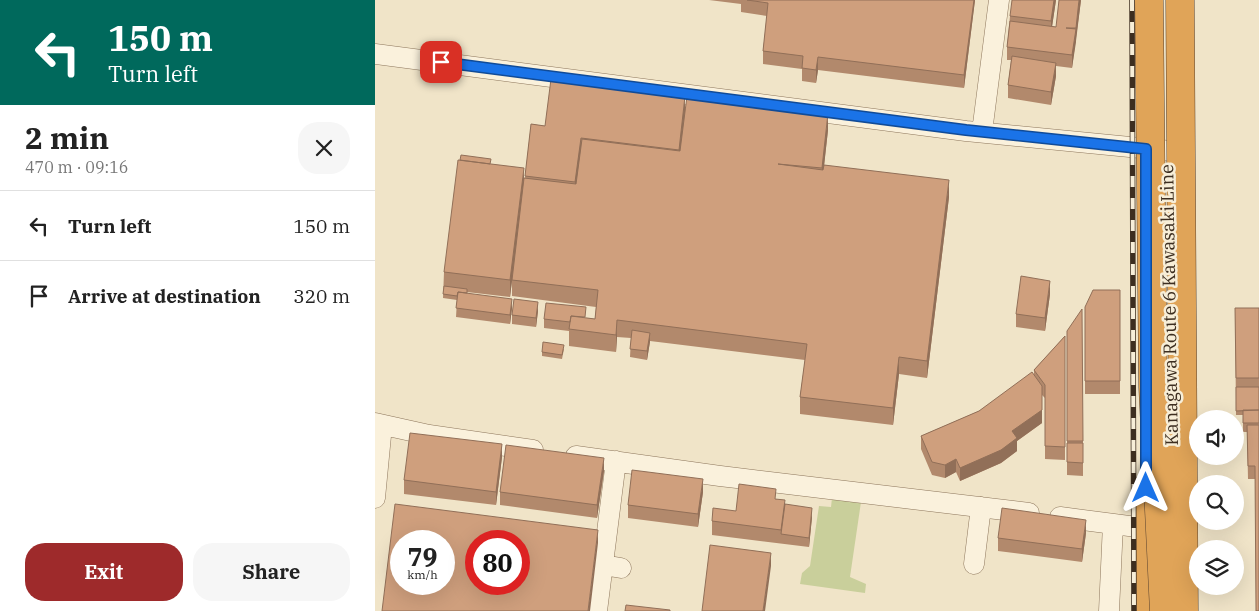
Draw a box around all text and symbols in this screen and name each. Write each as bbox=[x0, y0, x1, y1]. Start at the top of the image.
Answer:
text: 150 m bbox=[108, 15, 213, 61]
icon: left bbox=[25, 20, 90, 85]
pin bbox=[420, 41, 462, 83]
icon: arrive bbox=[427, 48, 455, 76]
text: Turn left bbox=[108, 59, 198, 88]
text: 2 min bbox=[25, 118, 109, 157]
button: close bbox=[298, 122, 350, 174]
text: 470 m · 09:16 bbox=[25, 157, 128, 177]
street label: Kanagawa Route 6 Kawasaki Line bbox=[1155, 164, 1183, 446]
icon: left bbox=[25, 212, 53, 240]
text: Turn left bbox=[68, 214, 151, 238]
text: 150 m bbox=[293, 214, 350, 238]
icon: arrive bbox=[25, 282, 53, 310]
text: Arrive at destination bbox=[68, 284, 261, 308]
text: 320 m bbox=[293, 284, 350, 308]
map controls bbox=[1189, 410, 1244, 595]
button: sound bbox=[1189, 410, 1244, 465]
position arrow bbox=[1119, 461, 1171, 513]
button: search bbox=[1189, 475, 1244, 530]
speed limit sign: 80 bbox=[465, 530, 530, 595]
text: 79 bbox=[407, 540, 438, 573]
button: layers bbox=[1189, 540, 1244, 595]
button: Exit bbox=[25, 543, 183, 601]
button: Share bbox=[193, 543, 350, 601]
text: km/h bbox=[407, 567, 438, 582]

